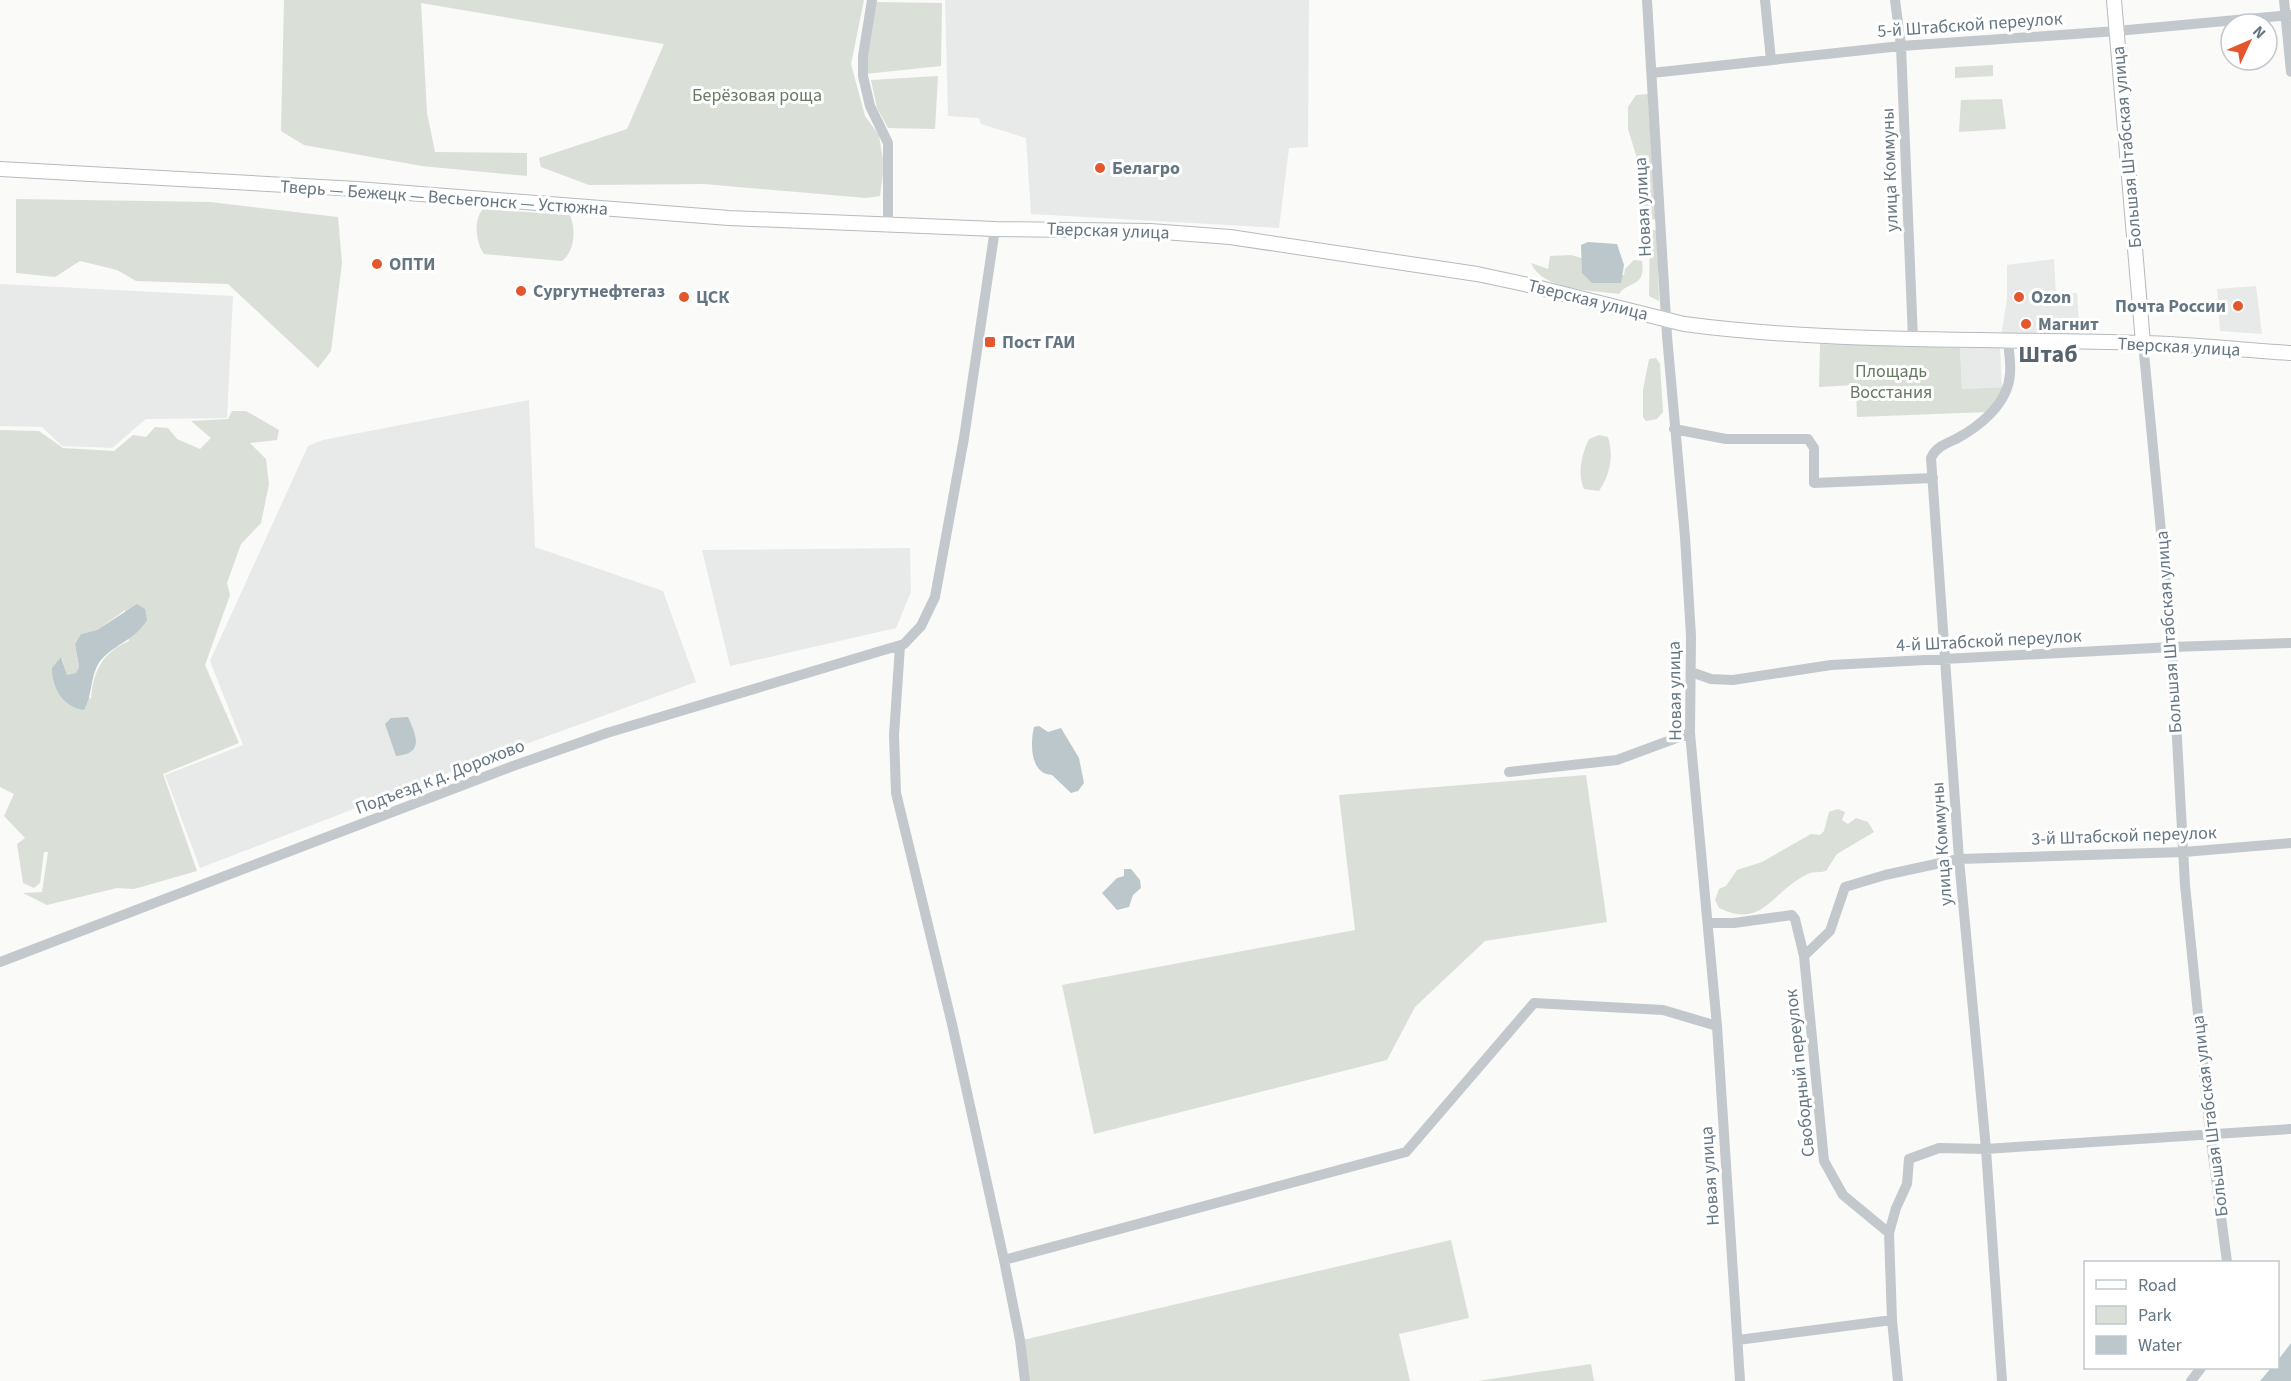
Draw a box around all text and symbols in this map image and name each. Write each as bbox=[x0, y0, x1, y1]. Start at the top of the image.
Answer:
street label: 5-й Штабской переулок bbox=[1877, 6, 2064, 44]
north arrow bbox=[2219, 12, 2279, 72]
text: N bbox=[2247, 21, 2271, 44]
street label: Большая Штабская улица bbox=[2106, 45, 2148, 249]
park label: Берёзовая роща bbox=[692, 83, 822, 108]
street label: улица Коммуны bbox=[1875, 107, 1905, 233]
place label: Белагро bbox=[1112, 156, 1180, 181]
street label: Новая улица bbox=[1628, 157, 1658, 257]
marker: Белагро bbox=[1093, 161, 1107, 175]
street label: Тверь — Бежецк — Весьегонск — Устюжна bbox=[279, 174, 609, 222]
street label: Тверская улица bbox=[1046, 216, 1170, 246]
place label: ОПТИ bbox=[389, 252, 435, 277]
marker: ОПТИ bbox=[370, 257, 384, 271]
street label: Тверская улица bbox=[1525, 273, 1651, 327]
place label: Сургутнефтегаз bbox=[533, 279, 665, 304]
marker: Сургутнефтегаз bbox=[514, 284, 528, 298]
place label: ЦСК bbox=[696, 285, 730, 310]
place label: Ozon bbox=[2031, 285, 2071, 310]
marker: ЦСК bbox=[677, 290, 691, 304]
marker: Ozon bbox=[2012, 290, 2026, 304]
place label: Почта России bbox=[2115, 294, 2226, 319]
marker: Почта России bbox=[2231, 299, 2245, 313]
place label: Магнит bbox=[2038, 312, 2099, 337]
marker: Магнит bbox=[2019, 317, 2033, 331]
place label: Пост ГАИ bbox=[1002, 330, 1075, 355]
street label: Тверская улица bbox=[2117, 331, 2241, 363]
marker: Пост ГАИ bbox=[983, 335, 997, 349]
district label: Штаб bbox=[2018, 337, 2078, 372]
park label: Площадь Восстания bbox=[1850, 359, 1932, 405]
street label: Большая Штабская улица bbox=[2149, 530, 2189, 734]
street label: 4-й Штабской переулок bbox=[1896, 624, 2082, 658]
street label: Новая улица bbox=[1662, 641, 1688, 741]
street label: Подъезд к д. Дорохово bbox=[352, 733, 528, 821]
street label: улица Коммуны bbox=[1925, 781, 1959, 907]
street label: 3-й Штабской переулок bbox=[2031, 820, 2217, 852]
street label: Свободный переулок bbox=[1779, 988, 1821, 1158]
street label: Большая Штабская улица bbox=[2185, 1014, 2235, 1218]
street label: Новая улица bbox=[1694, 1125, 1726, 1227]
legend bbox=[2084, 1261, 2279, 1369]
text: Road bbox=[2138, 1273, 2177, 1298]
text: Park bbox=[2138, 1303, 2172, 1328]
text: Water bbox=[2138, 1333, 2182, 1358]

